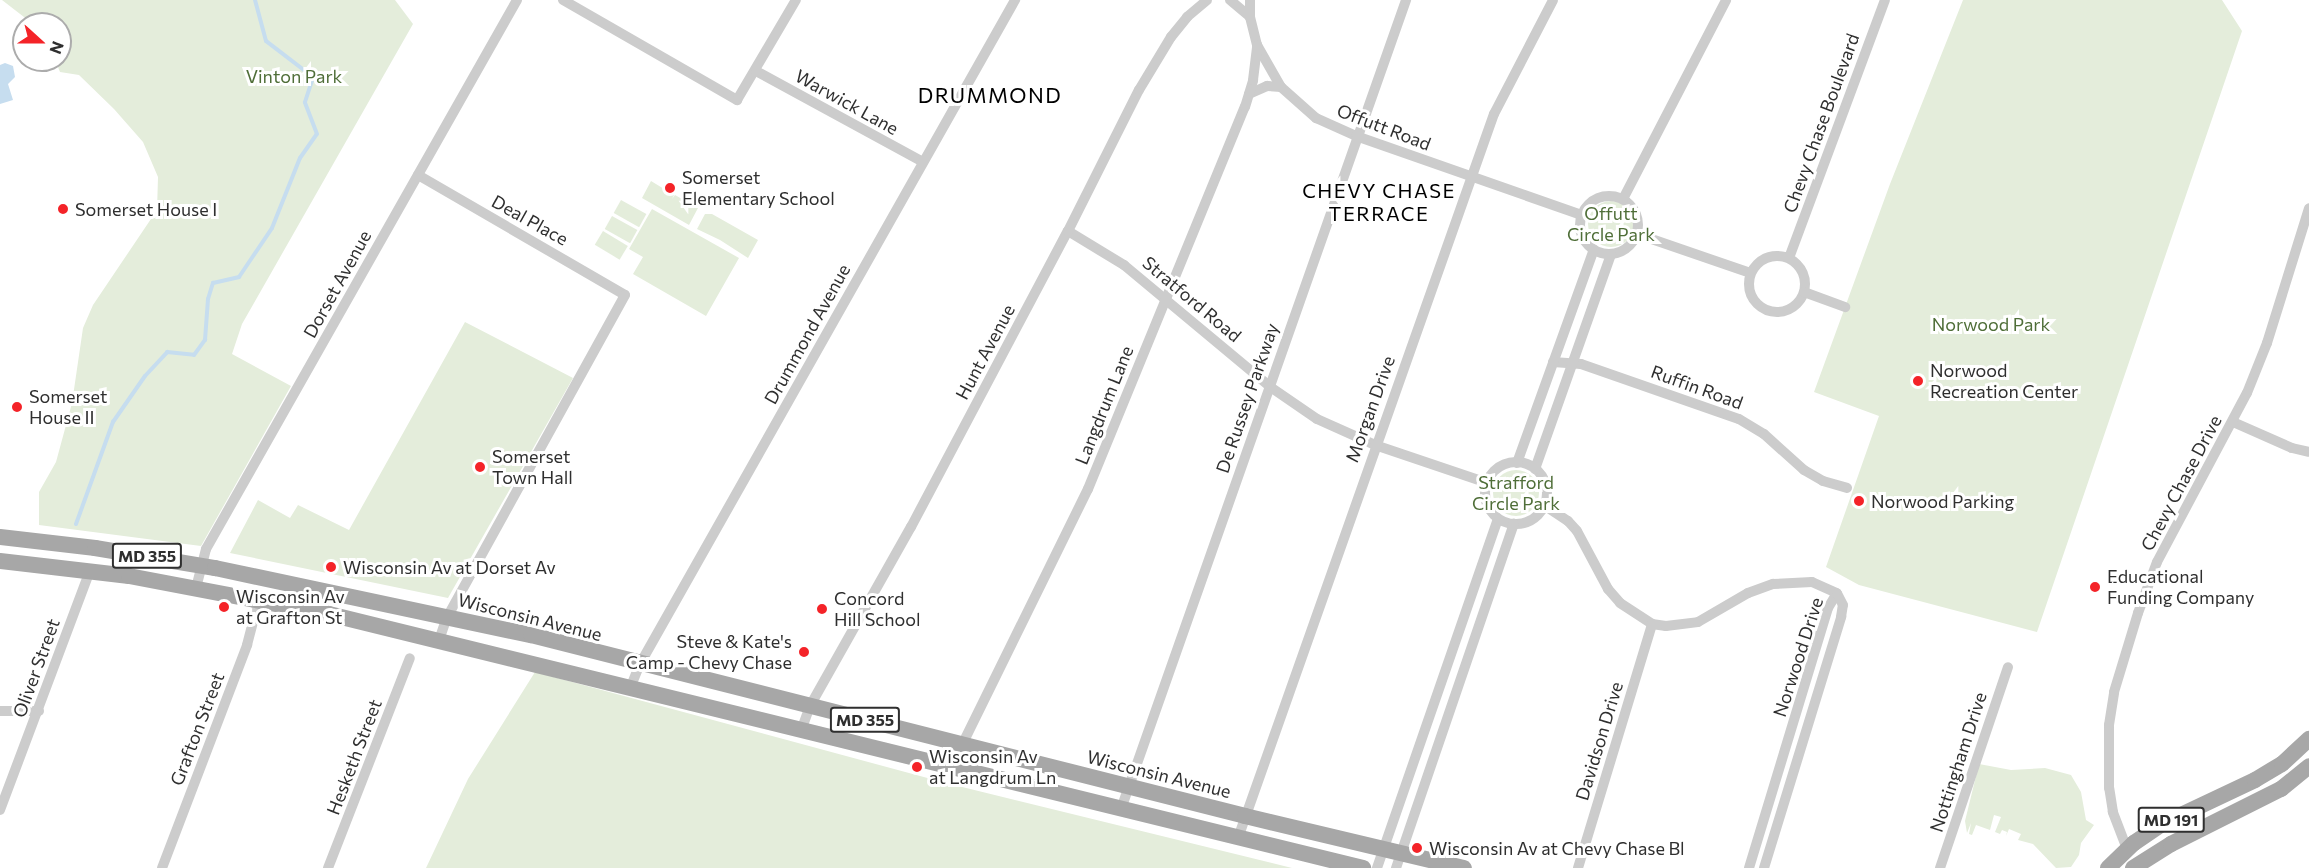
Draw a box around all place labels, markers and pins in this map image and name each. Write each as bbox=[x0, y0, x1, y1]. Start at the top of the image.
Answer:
place label: Somerset Elementary School bbox=[682, 167, 835, 210]
marker: Somerset Elementary School bbox=[663, 181, 677, 195]
place label: Somerset House I bbox=[75, 198, 217, 220]
marker: Somerset House I bbox=[56, 202, 70, 216]
place label: Norwood Recreation Center bbox=[1930, 360, 2078, 403]
marker: Norwood Recreation Center bbox=[1911, 374, 1925, 388]
place label: Somerset House II bbox=[29, 386, 107, 428]
marker: Somerset House II bbox=[10, 400, 24, 414]
place label: Somerset Town Hall bbox=[492, 446, 573, 488]
marker: Somerset Town Hall bbox=[473, 460, 487, 474]
place label: Norwood Parking bbox=[1871, 490, 2014, 512]
marker: Norwood Parking bbox=[1852, 494, 1866, 508]
place label: Wisconsin Av at Dorset Av bbox=[343, 556, 556, 578]
marker: Wisconsin Av at Dorset Av bbox=[324, 560, 338, 574]
place label: Educational Funding Company bbox=[2107, 566, 2254, 608]
marker: Educational Funding Company bbox=[2088, 580, 2102, 594]
place label: Wisconsin Av at Grafton St bbox=[236, 586, 345, 628]
place label: Concord Hill School bbox=[834, 588, 921, 630]
marker: Wisconsin Av at Grafton St bbox=[217, 600, 231, 614]
marker: Concord Hill School bbox=[815, 602, 829, 616]
place label: Steve & Kate's Camp - Chevy Chase bbox=[626, 631, 792, 674]
marker: Steve & Kate's Camp - Chevy Chase bbox=[797, 645, 811, 659]
place label: Wisconsin Av at Langdrum Ln bbox=[929, 746, 1056, 789]
marker: Wisconsin Av at Langdrum Ln bbox=[910, 760, 924, 774]
place label: Wisconsin Av at Chevy Chase Bl bbox=[1429, 837, 1685, 859]
marker: Wisconsin Av at Chevy Chase Bl bbox=[1410, 841, 1424, 855]

